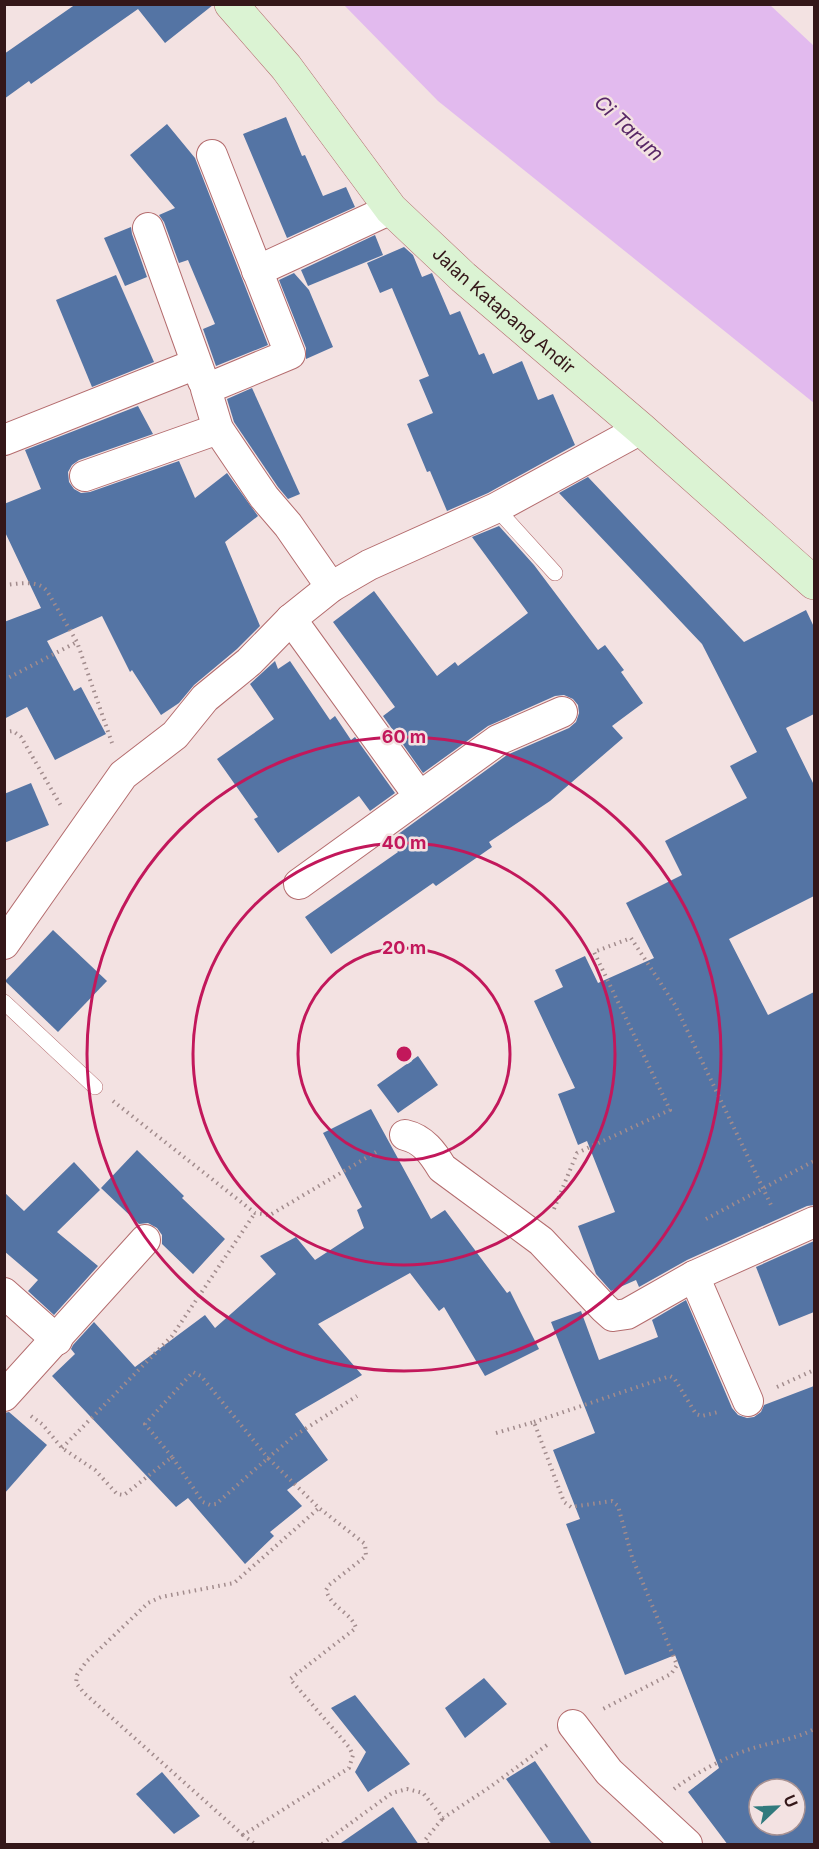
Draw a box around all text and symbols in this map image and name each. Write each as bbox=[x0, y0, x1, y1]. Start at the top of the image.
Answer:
water label: Ci Tarum bbox=[590, 90, 668, 166]
street label: Jalan Katapang Andir bbox=[428, 243, 580, 378]
text: 60 m bbox=[382, 726, 426, 747]
text: 40 m bbox=[382, 832, 427, 853]
text: 20 m bbox=[382, 937, 426, 958]
centre of rings bbox=[394, 1044, 414, 1064]
north arrow bbox=[747, 1777, 807, 1837]
text: U bbox=[779, 1792, 802, 1810]

